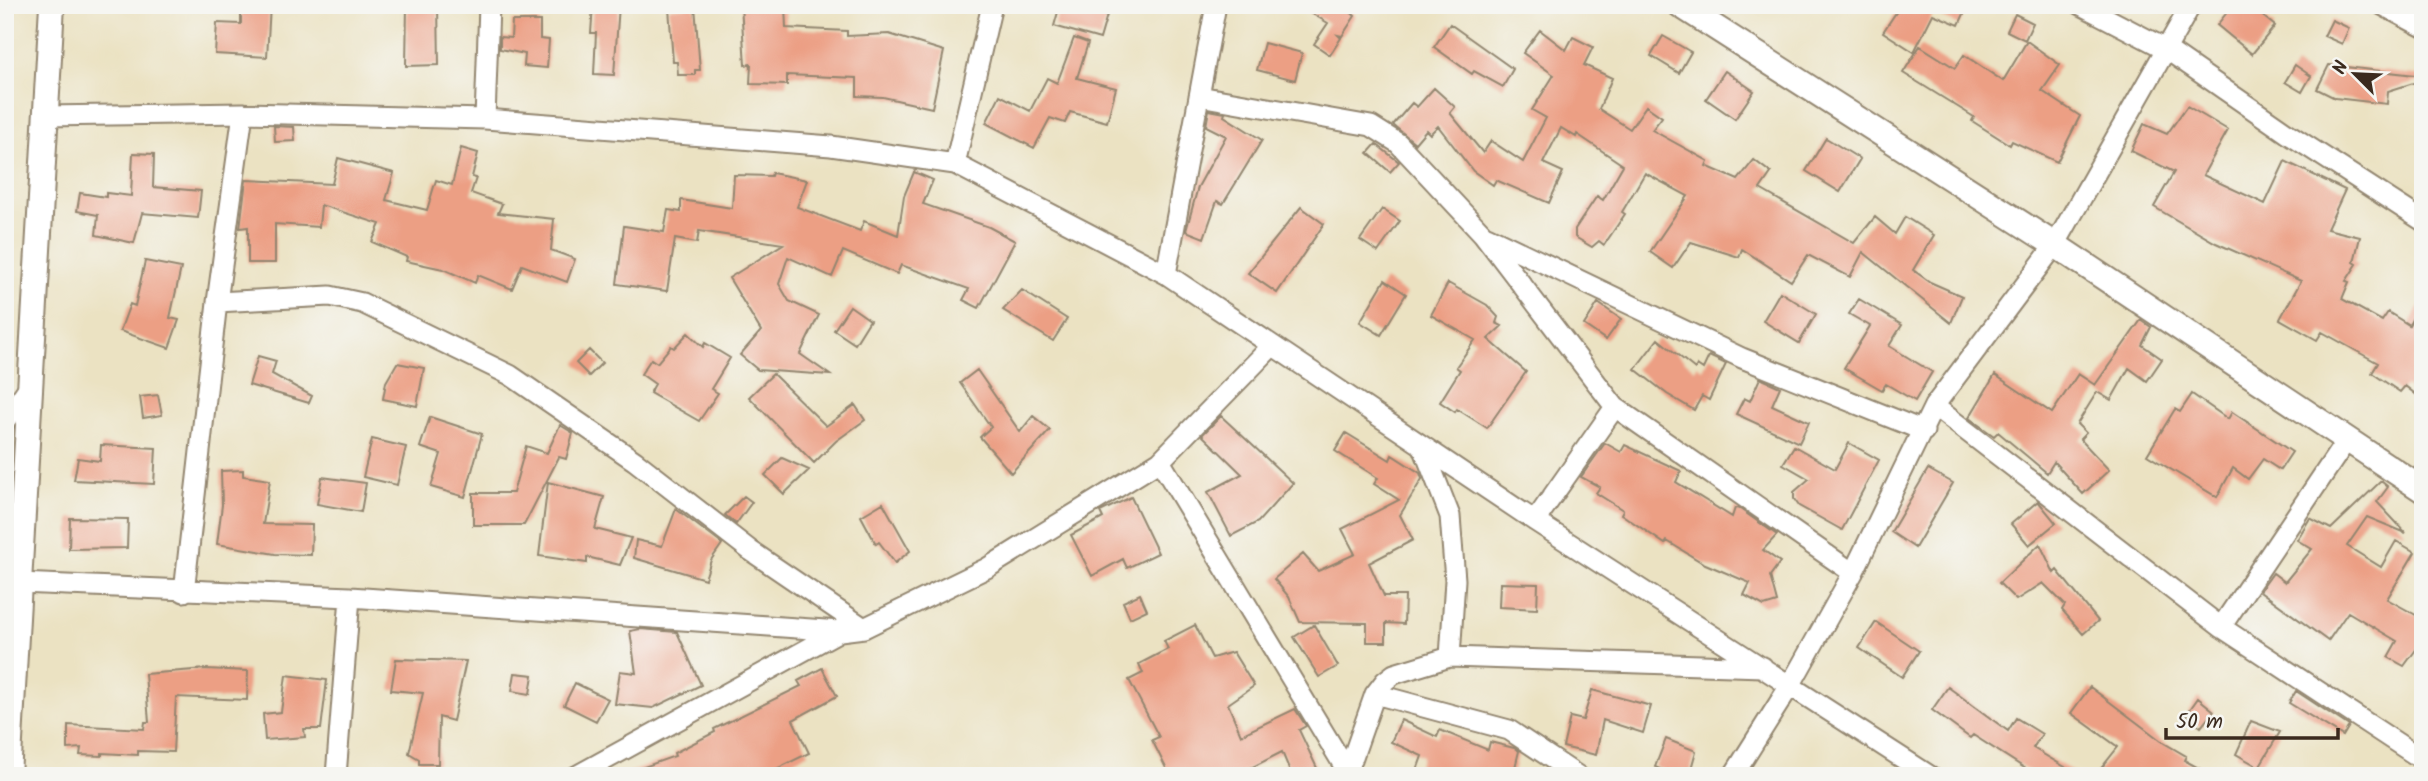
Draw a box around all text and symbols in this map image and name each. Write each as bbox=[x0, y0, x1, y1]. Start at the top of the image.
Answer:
north arrow bbox=[2320, 38, 2390, 108]
text: N bbox=[2325, 56, 2357, 79]
scale bar bbox=[2166, 697, 2337, 741]
text: 50 m bbox=[2176, 706, 2223, 739]

